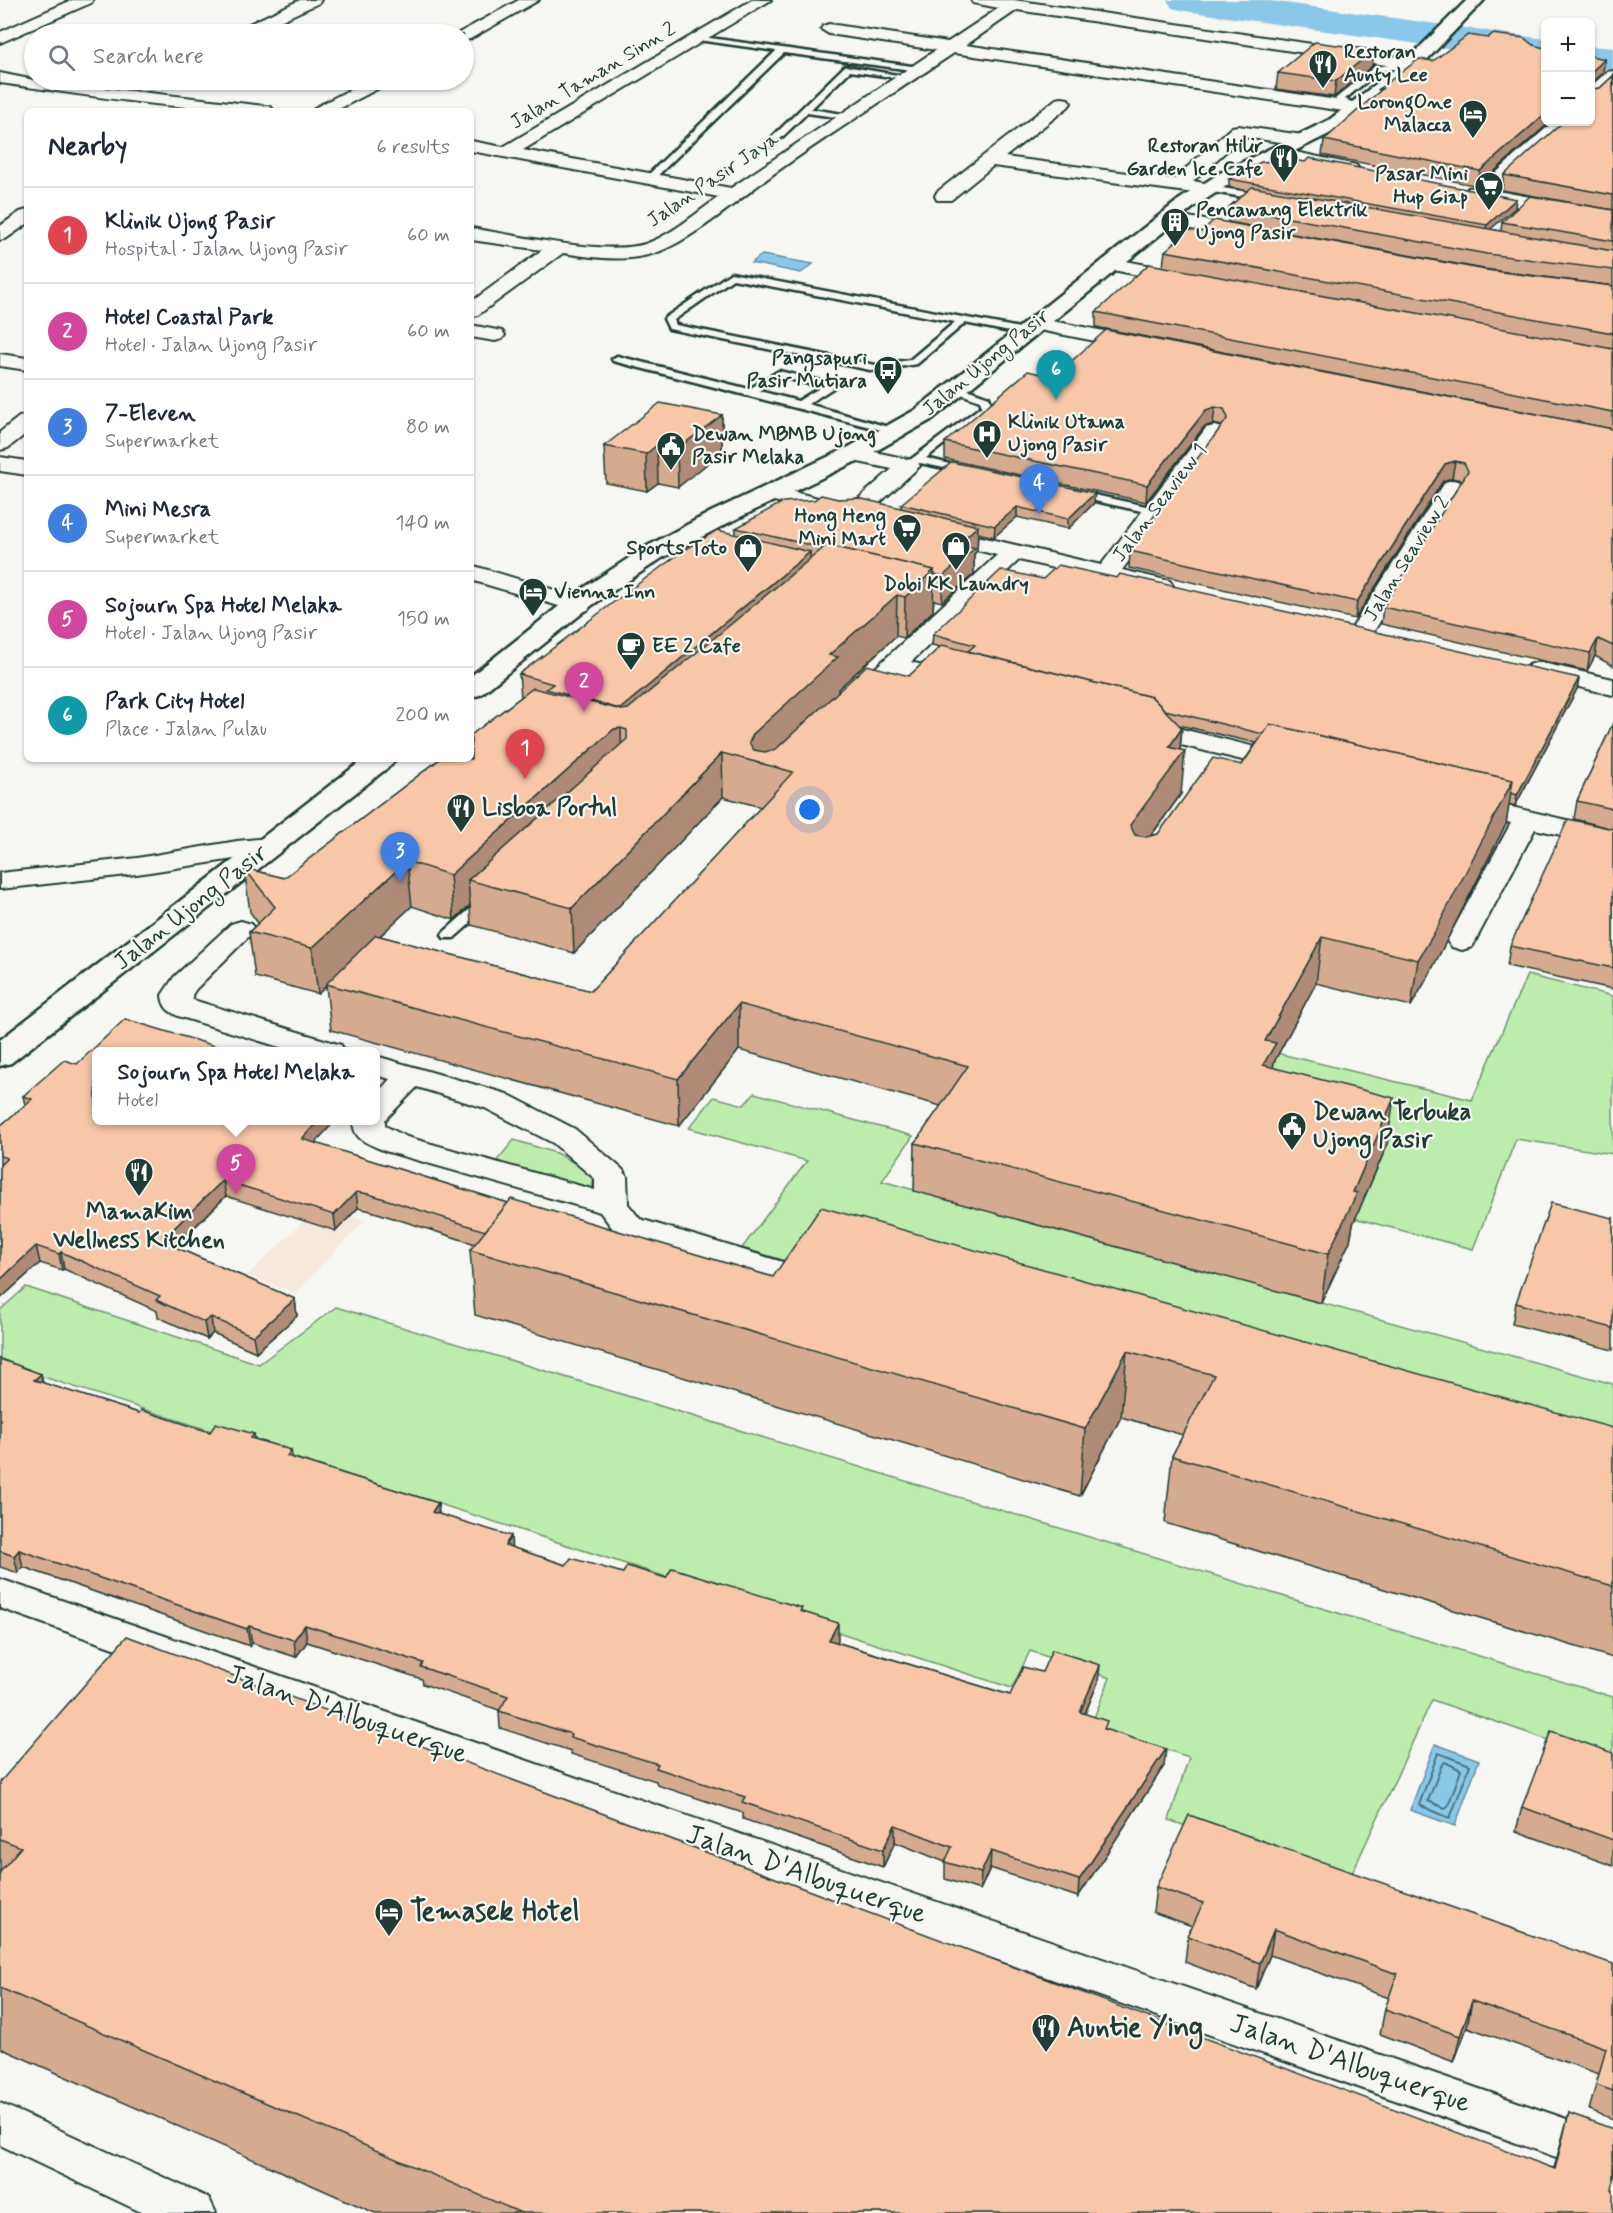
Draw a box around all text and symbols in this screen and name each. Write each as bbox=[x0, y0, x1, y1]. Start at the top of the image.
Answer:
street label: Jalan Taman Sinn 2 bbox=[505, 16, 681, 136]
map controls bbox=[1541, 18, 1595, 126]
button: + bbox=[1541, 18, 1595, 72]
search box bbox=[24, 24, 474, 90]
place label: Restoran Aunty Lee bbox=[1344, 39, 1428, 89]
icon: search bbox=[45, 41, 78, 74]
text: Search here bbox=[93, 43, 204, 71]
restaurant icon: Restoran Aunty Lee bbox=[1307, 48, 1339, 90]
button: − bbox=[1541, 72, 1595, 126]
place label: LorongOne Malacca bbox=[1358, 89, 1452, 139]
hotel icon: LorongOne Malacca bbox=[1457, 98, 1489, 140]
street label: Jalan Pasir Jaya bbox=[642, 125, 785, 234]
text: Nearby bbox=[48, 130, 127, 164]
place label: Restoran Hilir Garden Ice Cafe bbox=[1126, 133, 1264, 183]
text: 6 results bbox=[377, 134, 450, 161]
restaurant icon: Restoran Hilir Garden Ice Cafe bbox=[1268, 142, 1300, 184]
place label: Pasar Mini Hup Giap bbox=[1375, 161, 1468, 211]
supermarket icon: Pasar Mini Hup Giap bbox=[1473, 170, 1505, 212]
place label: Pencawang Elektrik Ujong Pasir bbox=[1196, 197, 1368, 249]
building icon: Pencawang Elektrik Ujong Pasir bbox=[1159, 206, 1191, 248]
text: Klinik Ujong Pasir bbox=[105, 208, 275, 236]
text: 1 bbox=[63, 222, 72, 249]
text: 60 m bbox=[407, 222, 450, 249]
text: Hospital · Jalan Ujong Pasir bbox=[105, 236, 348, 263]
street label: Jalan Ujong Pasir bbox=[917, 303, 1056, 423]
text: Hotel Coastal Park bbox=[105, 304, 273, 332]
text: 2 bbox=[63, 318, 72, 345]
text: 60 m bbox=[407, 318, 450, 345]
text: Hotel · Jalan Ujong Pasir bbox=[105, 332, 317, 359]
place label: Pangsapuri Pasir Mutiara bbox=[746, 345, 867, 395]
pin: 6 bbox=[1036, 350, 1076, 400]
bus stop icon: Pangsapuri Pasir Mutiara bbox=[872, 354, 904, 396]
text: 7-Eleven bbox=[105, 400, 195, 428]
place label: Klinik Utama Ujong Pasir bbox=[1008, 409, 1125, 461]
text: 3 bbox=[63, 414, 72, 441]
text: 80 m bbox=[406, 414, 450, 441]
hospital icon: Klinik Utama Ujong Pasir bbox=[971, 418, 1003, 460]
place label: Dewan MBMB Ujong Pasir Melaka bbox=[692, 421, 876, 471]
text: Supermarket bbox=[105, 428, 219, 455]
public building icon: Dewan MBMB Ujong Pasir Melaka bbox=[655, 430, 687, 472]
street label: Jalan Seaview 1 bbox=[1106, 438, 1214, 568]
pin: 4 bbox=[1020, 464, 1058, 514]
street label: Jalan Seaview 2 bbox=[1358, 491, 1456, 627]
text: Mini Mesra bbox=[105, 496, 211, 524]
place label: Hong Heng Mini Mart bbox=[795, 503, 887, 553]
text: 4 bbox=[62, 510, 73, 537]
text: 140 m bbox=[396, 510, 450, 537]
supermarket icon: Hong Heng Mini Mart bbox=[891, 512, 923, 554]
text: Supermarket bbox=[105, 524, 219, 551]
shop icon: Dobi KK Laundry bbox=[940, 530, 972, 572]
shop icon: Sports Toto bbox=[732, 532, 764, 574]
place label: Sports Toto bbox=[626, 535, 727, 562]
place label: Dobi KK Laundry bbox=[883, 571, 1029, 598]
hotel icon: Vienna Inn bbox=[517, 576, 549, 618]
place label: Vienna Inn bbox=[554, 579, 656, 606]
text: Sojourn Spa Hotel Melaka bbox=[105, 592, 342, 620]
text: 5 bbox=[62, 606, 74, 633]
text: 150 m bbox=[397, 606, 450, 633]
text: Hotel · Jalan Ujong Pasir bbox=[105, 620, 317, 647]
cafe icon: EE 2 Cafe bbox=[615, 630, 647, 672]
place label: EE 2 Cafe bbox=[652, 633, 741, 660]
pin: 2 bbox=[564, 662, 604, 712]
text: Park City Hotel bbox=[105, 688, 244, 716]
text: 6 bbox=[62, 702, 73, 729]
text: 200 m bbox=[395, 702, 450, 729]
text: Place · Jalan Pulau bbox=[105, 716, 267, 743]
pin: 1 bbox=[506, 730, 544, 779]
restaurant icon: Lisboa Portul bbox=[445, 792, 477, 834]
place label: Lisboa Portul bbox=[482, 793, 617, 824]
your location bbox=[795, 795, 824, 824]
pin: 3 bbox=[380, 832, 420, 882]
street label: Jalan Ujong Pasir bbox=[108, 838, 276, 979]
popup bbox=[92, 1047, 380, 1125]
text: Sojourn Spa Hotel Melaka bbox=[118, 1059, 354, 1087]
text: Hotel bbox=[118, 1087, 158, 1114]
place label: Dewan Terbuka Ujong Pasir bbox=[1313, 1097, 1471, 1159]
public building icon: Dewan Terbuka Ujong Pasir bbox=[1276, 1110, 1308, 1152]
pin: 5 bbox=[216, 1144, 256, 1194]
restaurant icon: MamaKim Wellness Kitchen bbox=[123, 1156, 155, 1198]
place label: MamaKim Wellness Kitchen bbox=[52, 1197, 225, 1256]
street label: Jalan D'Albuquerque bbox=[222, 1656, 472, 1774]
street label: Jalan D'Albuquerque bbox=[681, 1816, 931, 1934]
place label: Temasek Hotel bbox=[410, 1894, 580, 1931]
hotel icon: Temasek Hotel bbox=[373, 1896, 405, 1938]
street label: Jalan D'Albuquerque bbox=[1225, 2005, 1475, 2123]
place label: Auntie Ying bbox=[1067, 2010, 1203, 2050]
restaurant icon: Auntie Ying bbox=[1030, 2012, 1062, 2054]

